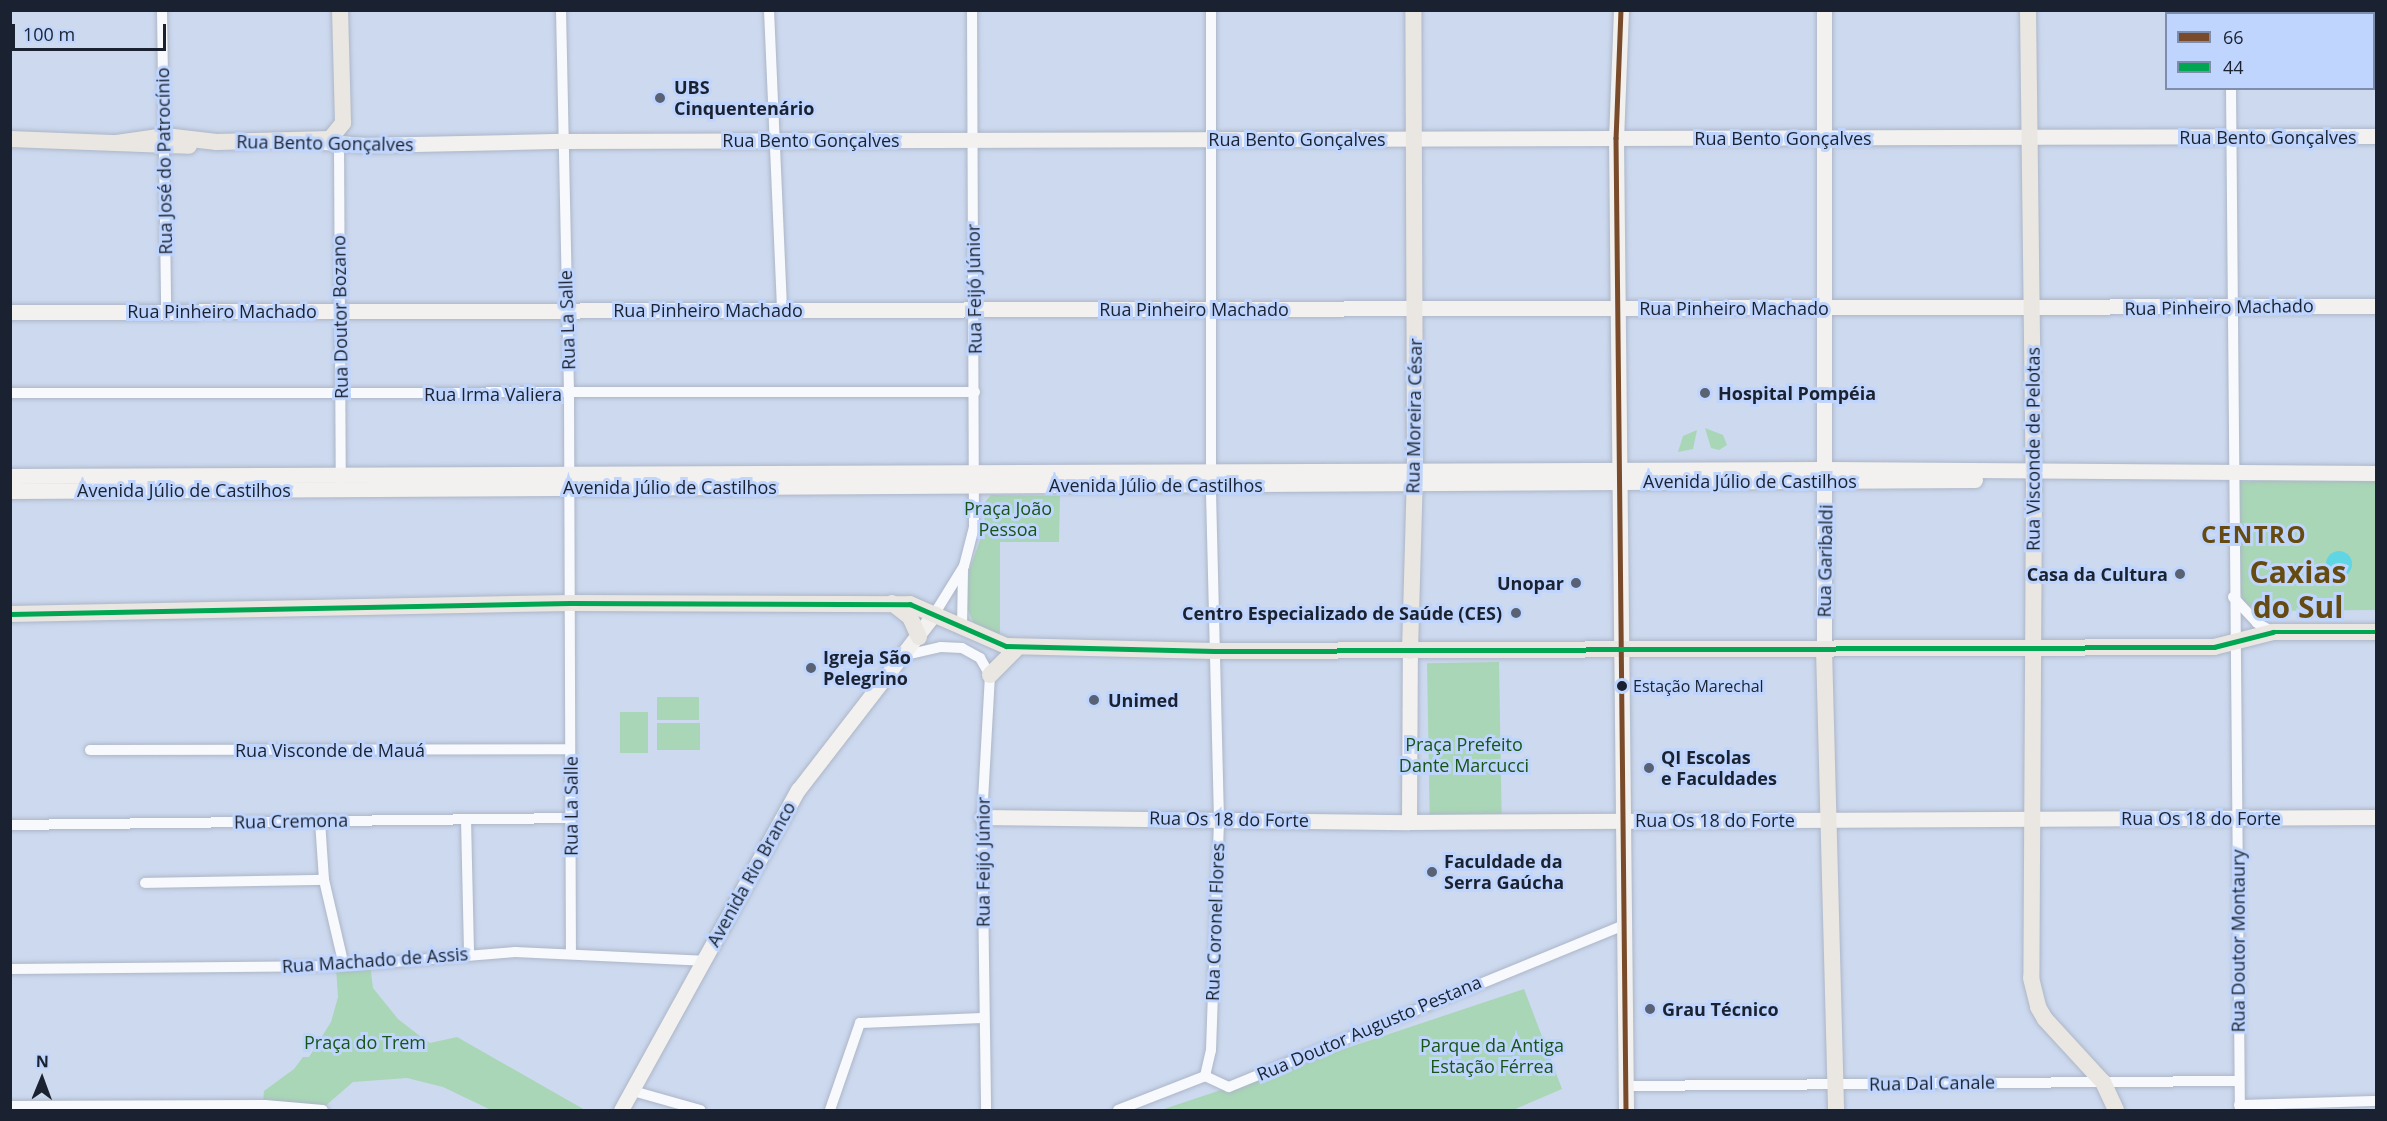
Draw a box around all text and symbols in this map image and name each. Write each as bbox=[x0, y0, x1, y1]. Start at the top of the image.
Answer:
scale bar bbox=[15, 12, 170, 50]
legend bbox=[2165, 12, 2375, 90]
text: 100 m bbox=[23, 22, 75, 46]
text: 66 bbox=[2223, 25, 2244, 49]
text: 44 bbox=[2223, 55, 2244, 79]
street label: Rua José do Patrocínio bbox=[152, 67, 176, 255]
place label: UBS Cinquentenário bbox=[674, 77, 814, 119]
marker: UBS Cinquentenário bbox=[651, 89, 669, 107]
street label: Rua Bento Gonçalves bbox=[2179, 126, 2357, 148]
street label: Rua Bento Gonçalves bbox=[1694, 127, 1872, 149]
street label: Rua Bento Gonçalves bbox=[1208, 128, 1386, 150]
street label: Rua Bento Gonçalves bbox=[722, 129, 900, 151]
street label: Rua Bento Gonçalves bbox=[236, 131, 414, 155]
street label: Rua Feijó Júnior bbox=[962, 224, 986, 354]
street label: Rua Doutor Bozano bbox=[328, 235, 352, 399]
street label: Rua La Salle bbox=[554, 270, 580, 370]
street label: Rua Pinheiro Machado bbox=[2124, 295, 2314, 319]
street label: Rua Pinheiro Machado bbox=[1639, 297, 1829, 319]
street label: Rua Pinheiro Machado bbox=[1099, 298, 1289, 320]
street label: Rua Pinheiro Machado bbox=[613, 299, 803, 321]
street label: Rua Pinheiro Machado bbox=[127, 300, 317, 322]
street label: Rua Moreira César bbox=[1402, 338, 1426, 494]
street label: Rua Visconde de Pelotas bbox=[2022, 347, 2044, 551]
place label: Hospital Pompéia bbox=[1718, 382, 1876, 404]
street label: Rua Irma Valiera bbox=[424, 383, 562, 405]
marker: Hospital Pompéia bbox=[1696, 384, 1714, 402]
street label: Avenida Júlio de Castilhos bbox=[1643, 470, 1857, 492]
street label: Avenida Júlio de Castilhos bbox=[1049, 474, 1263, 496]
street label: Avenida Júlio de Castilhos bbox=[563, 476, 777, 498]
street label: Avenida Júlio de Castilhos bbox=[77, 479, 291, 501]
park label: Praça João Pessoa bbox=[964, 498, 1052, 540]
street label: Rua Garibaldi bbox=[1813, 504, 1837, 618]
district label: CENTRO bbox=[2201, 520, 2307, 548]
district label: Caxias do Sul bbox=[2250, 554, 2346, 624]
place label: Casa da Cultura bbox=[2027, 563, 2168, 585]
marker: Casa da Cultura bbox=[2173, 567, 2187, 581]
place label: Unopar bbox=[1497, 572, 1564, 594]
marker: Unopar bbox=[1569, 576, 1583, 590]
place label: Centro Especializado de Saúde (CES) bbox=[1182, 602, 1502, 624]
marker: Centro Especializado de Saúde (CES) bbox=[1507, 604, 1525, 622]
place label: Igreja São Pelegrino bbox=[823, 647, 911, 690]
marker: Igreja São Pelegrino bbox=[804, 661, 818, 675]
place label: Estação Marechal bbox=[1633, 676, 1764, 696]
marker: Estação Marechal bbox=[1616, 680, 1628, 692]
place label: Unimed bbox=[1108, 689, 1179, 711]
marker: Unimed bbox=[1085, 691, 1103, 709]
park label: Praça Prefeito Dante Marcucci bbox=[1399, 734, 1529, 777]
street label: Rua Visconde de Mauá bbox=[235, 739, 425, 761]
place label: QI Escolas e Faculdades bbox=[1661, 747, 1777, 789]
street label: Rua La Salle bbox=[560, 756, 582, 856]
marker: QI Escolas e Faculdades bbox=[1642, 761, 1656, 775]
street label: Rua Feijó Júnior bbox=[972, 797, 994, 927]
street label: Avenida Rio Branco bbox=[702, 798, 800, 950]
street label: Rua Os 18 do Forte bbox=[1149, 807, 1309, 831]
street label: Rua Os 18 do Forte bbox=[2121, 807, 2281, 829]
street label: Rua Cremona bbox=[234, 809, 348, 833]
street label: Rua Os 18 do Forte bbox=[1635, 809, 1795, 831]
street label: Rua Coronel Flores bbox=[1201, 843, 1229, 1001]
street label: Rua Doutor Montaury bbox=[2227, 850, 2249, 1032]
place label: Faculdade da Serra Gaúcha bbox=[1444, 851, 1564, 894]
marker: Faculdade da Serra Gaúcha bbox=[1425, 865, 1439, 879]
street label: Rua Machado de Assis bbox=[281, 943, 469, 977]
street label: Rua Doutor Augusto Pestana bbox=[1254, 971, 1484, 1085]
place label: Grau Técnico bbox=[1662, 998, 1779, 1020]
marker: Grau Técnico bbox=[1643, 1002, 1657, 1016]
park label: Praça do Trem bbox=[304, 1031, 426, 1053]
park label: Parque da Antiga Estação Férrea bbox=[1420, 1035, 1564, 1078]
north arrow bbox=[12, 1049, 72, 1109]
text: N bbox=[36, 1050, 49, 1072]
street label: Rua Dal Canale bbox=[1869, 1071, 1995, 1095]

